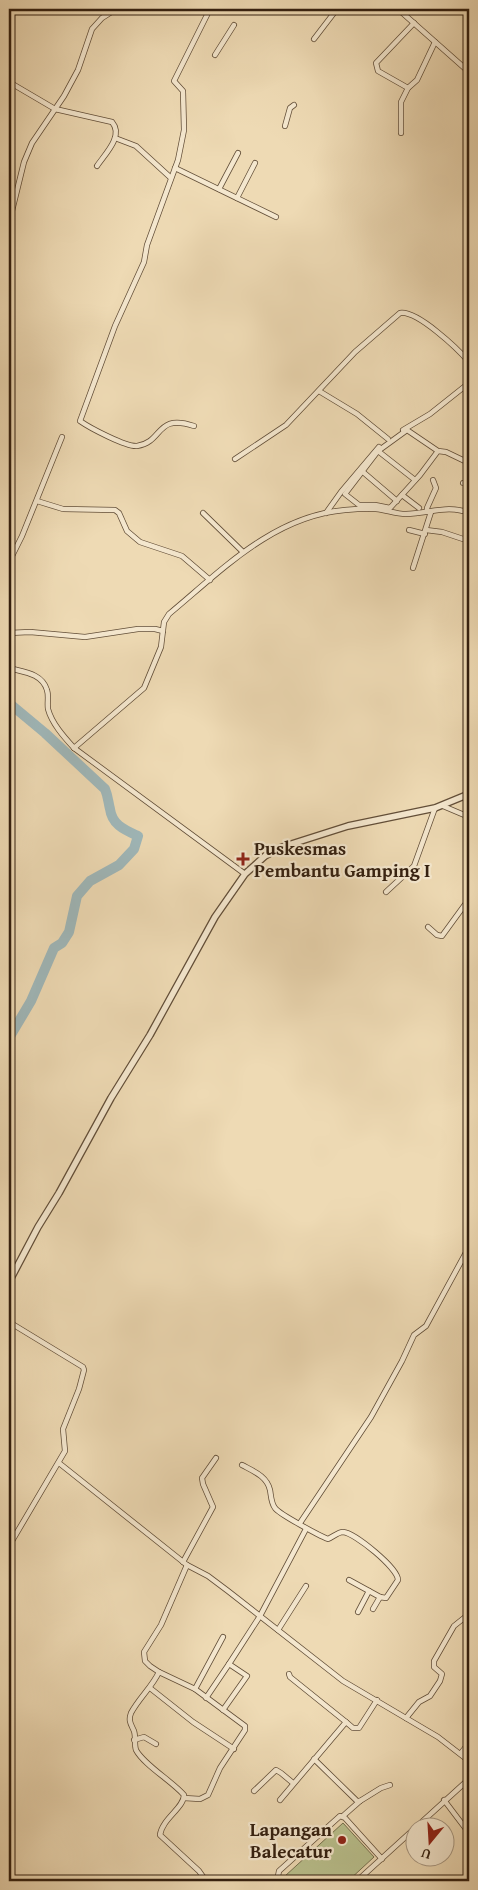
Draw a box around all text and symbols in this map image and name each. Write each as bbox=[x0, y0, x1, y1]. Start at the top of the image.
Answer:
place label: Puskesmas Pembantu Gamping I bbox=[254, 834, 430, 884]
marker: Puskesmas Pembantu Gamping I bbox=[236, 852, 250, 866]
place label: Lapangan Balecatur bbox=[250, 1815, 333, 1865]
north arrow bbox=[406, 1818, 456, 1868]
marker: Lapangan Balecatur bbox=[336, 1834, 348, 1846]
text: U bbox=[418, 1843, 434, 1865]

